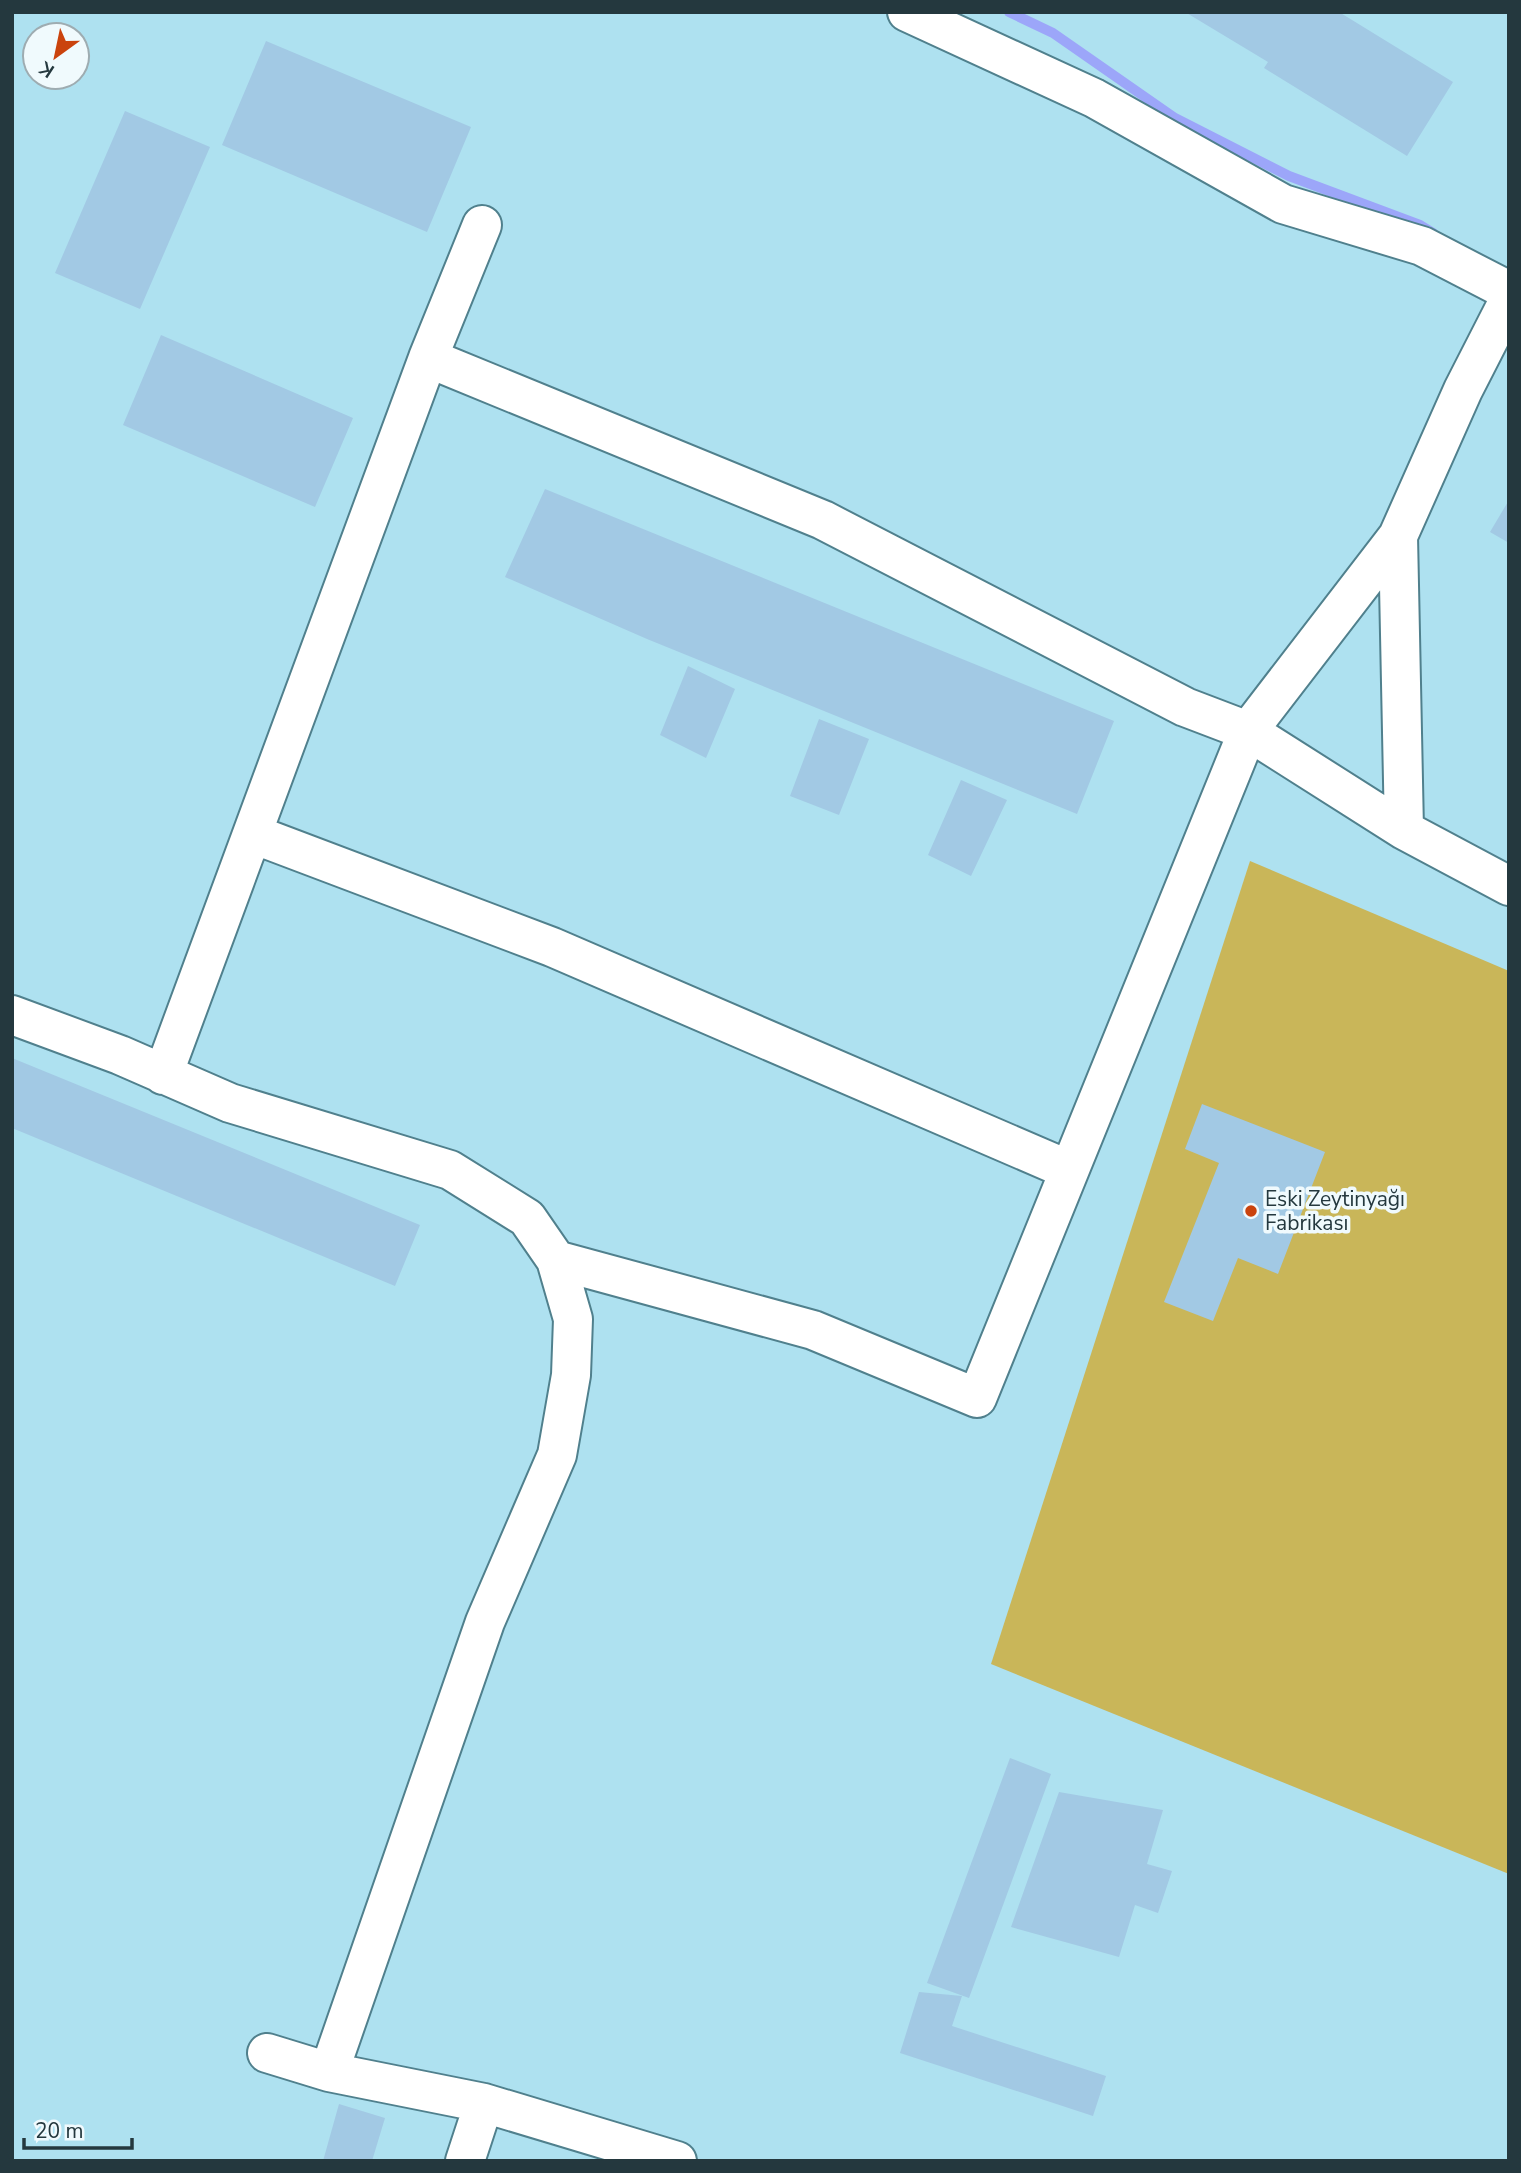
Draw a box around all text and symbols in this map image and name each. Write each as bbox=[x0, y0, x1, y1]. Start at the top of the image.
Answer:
north arrow bbox=[21, 21, 91, 91]
text: K bbox=[34, 54, 60, 84]
place label: Eski Zeytinyağı Fabrikası bbox=[1265, 1185, 1405, 1237]
marker: Eski Zeytinyağı Fabrikası bbox=[1243, 1203, 1259, 1219]
scale bar bbox=[24, 2106, 133, 2150]
text: 20 m bbox=[35, 2117, 84, 2145]

